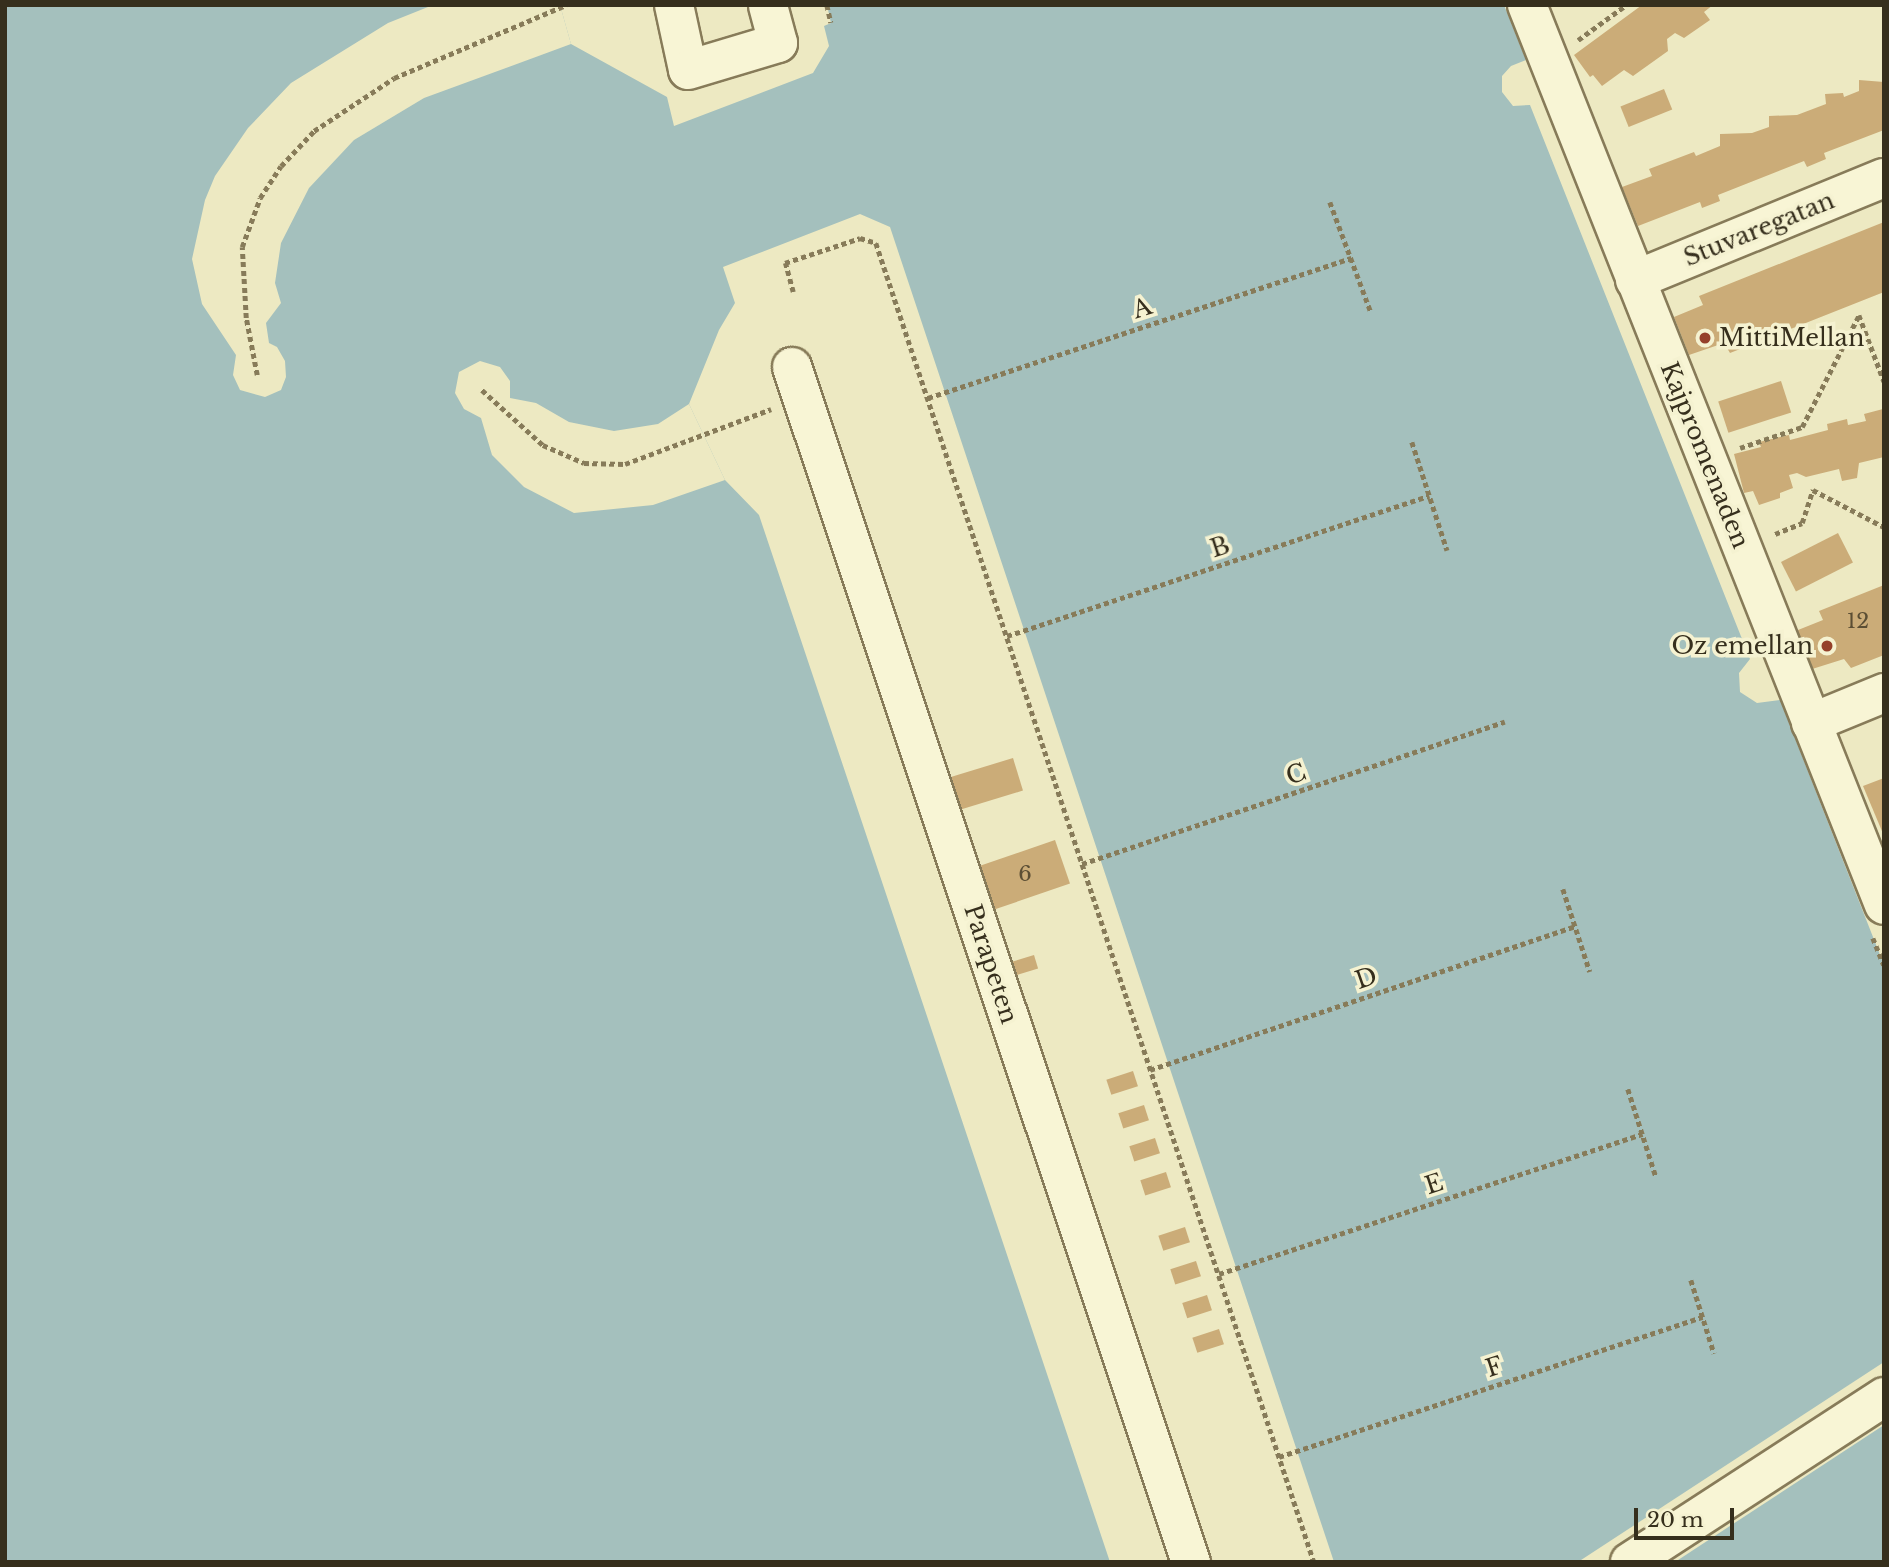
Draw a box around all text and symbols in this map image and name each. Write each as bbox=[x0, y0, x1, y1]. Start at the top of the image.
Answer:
street label: Stuvaregatan bbox=[1680, 186, 1838, 272]
street label: A bbox=[1129, 291, 1155, 325]
place label: MittiMellan bbox=[1719, 324, 1864, 352]
marker: MittiMellan bbox=[1697, 330, 1713, 346]
street label: Kajpromenaden bbox=[1655, 358, 1755, 552]
street label: B bbox=[1207, 530, 1233, 564]
house number: 12 bbox=[1847, 608, 1869, 634]
place label: Oz emellan bbox=[1672, 632, 1813, 660]
marker: Oz emellan bbox=[1819, 638, 1835, 654]
street label: C bbox=[1282, 757, 1310, 791]
house number: 6 bbox=[1018, 861, 1032, 887]
street label: Parapeten bbox=[958, 901, 1024, 1027]
street label: D bbox=[1351, 961, 1381, 995]
street label: E bbox=[1421, 1168, 1447, 1200]
street label: F bbox=[1482, 1351, 1506, 1383]
scale bar bbox=[1637, 1494, 1737, 1538]
text: 20 m bbox=[1647, 1507, 1704, 1533]

